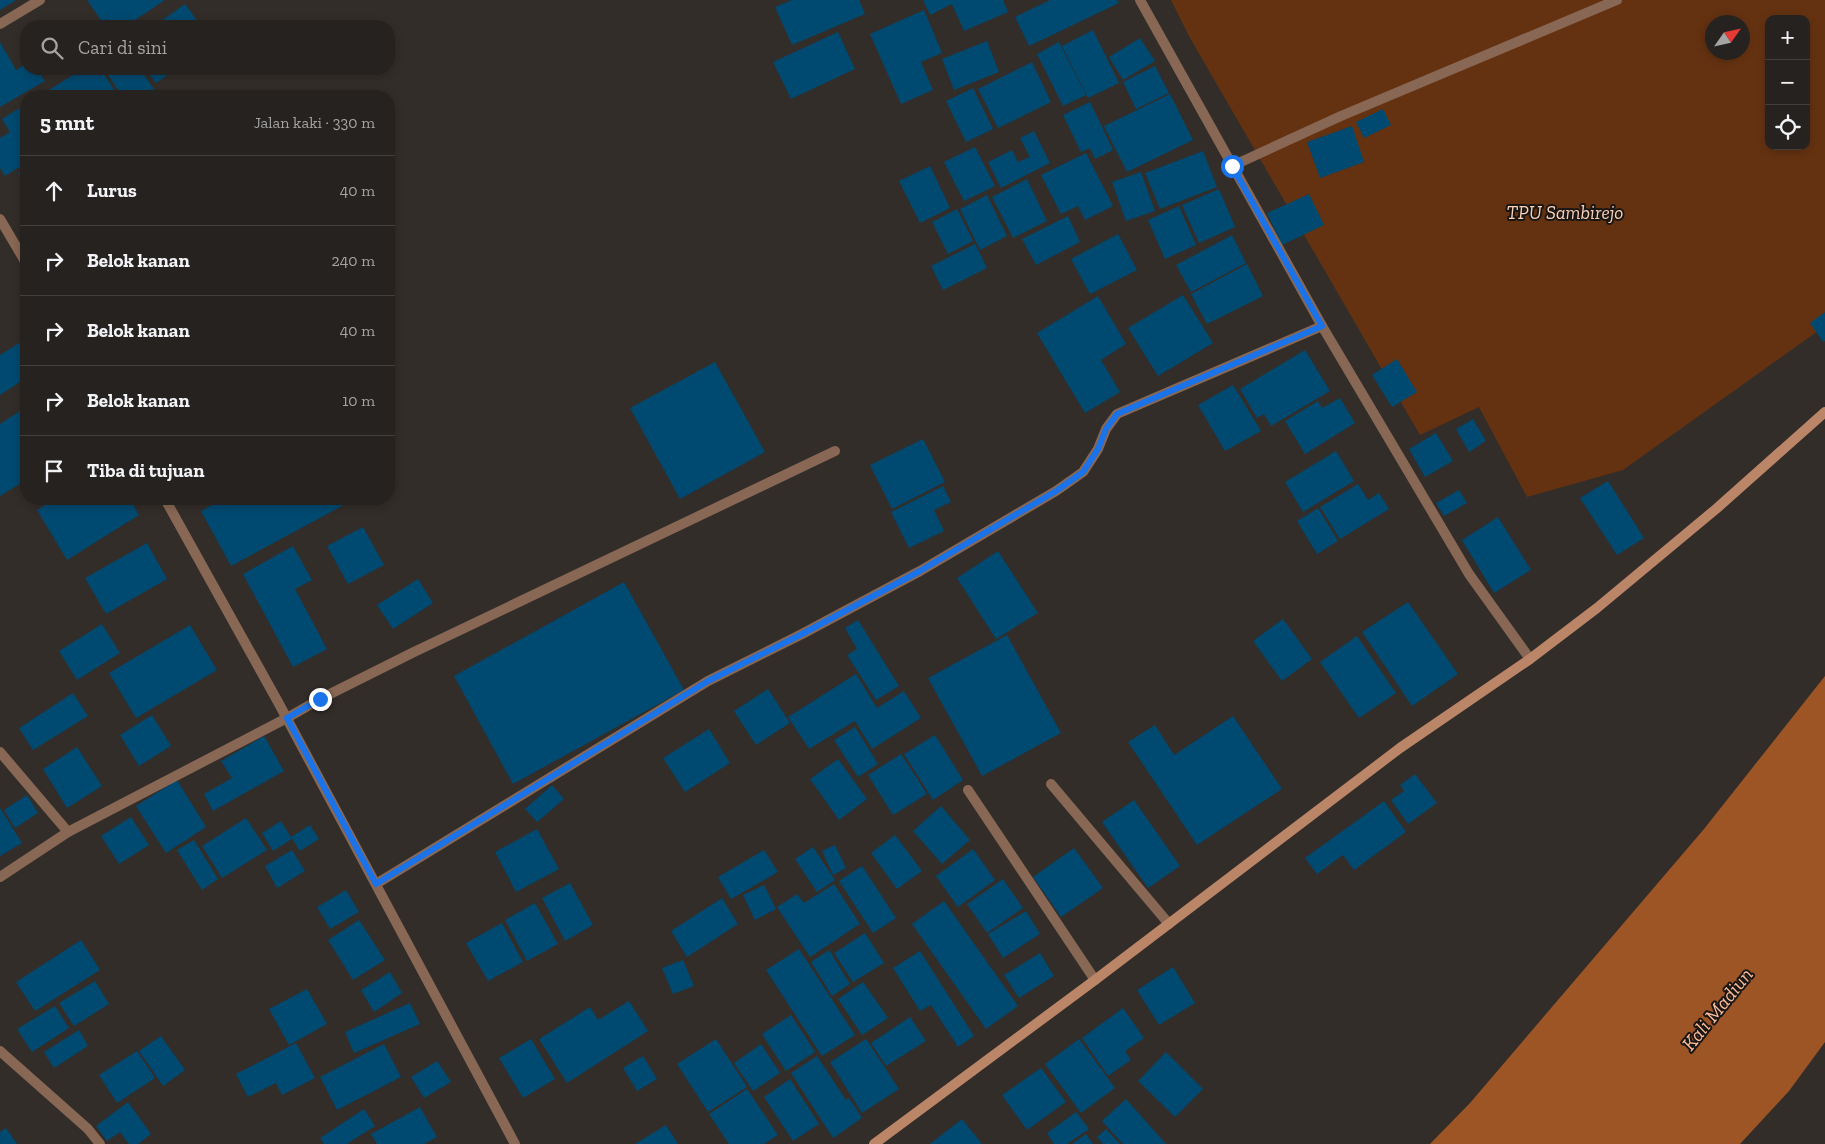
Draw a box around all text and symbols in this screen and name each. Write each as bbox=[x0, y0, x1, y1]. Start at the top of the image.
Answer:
north arrow bbox=[1705, 15, 1750, 60]
map controls bbox=[1765, 15, 1810, 150]
button: + bbox=[1765, 15, 1810, 60]
search box bbox=[20, 20, 395, 75]
icon: search bbox=[38, 34, 66, 62]
text: Cari di sini bbox=[78, 36, 167, 59]
button: − bbox=[1765, 60, 1810, 105]
button: locate bbox=[1765, 105, 1810, 150]
text: 5 mnt bbox=[40, 110, 94, 135]
text: Jalan kaki · 330 m bbox=[254, 113, 375, 132]
route start bbox=[1221, 155, 1244, 178]
icon: ahead bbox=[40, 177, 68, 205]
text: Lurus bbox=[87, 179, 137, 202]
text: 40 m bbox=[340, 181, 375, 200]
park label: TPU Sambirejo bbox=[1507, 201, 1623, 224]
icon: right bbox=[40, 247, 68, 275]
text: Belok kanan bbox=[87, 249, 190, 272]
text: 240 m bbox=[331, 251, 375, 270]
icon: right bbox=[40, 317, 68, 345]
text: Belok kanan bbox=[87, 319, 190, 342]
text: 40 m bbox=[340, 321, 375, 340]
icon: right bbox=[40, 387, 68, 415]
text: Belok kanan bbox=[87, 389, 190, 412]
text: 10 m bbox=[342, 391, 375, 410]
icon: arrive bbox=[40, 457, 68, 485]
text: Tiba di tujuan bbox=[87, 459, 204, 482]
route end bbox=[309, 688, 332, 711]
water label: Kali Madiun bbox=[1676, 963, 1758, 1055]

